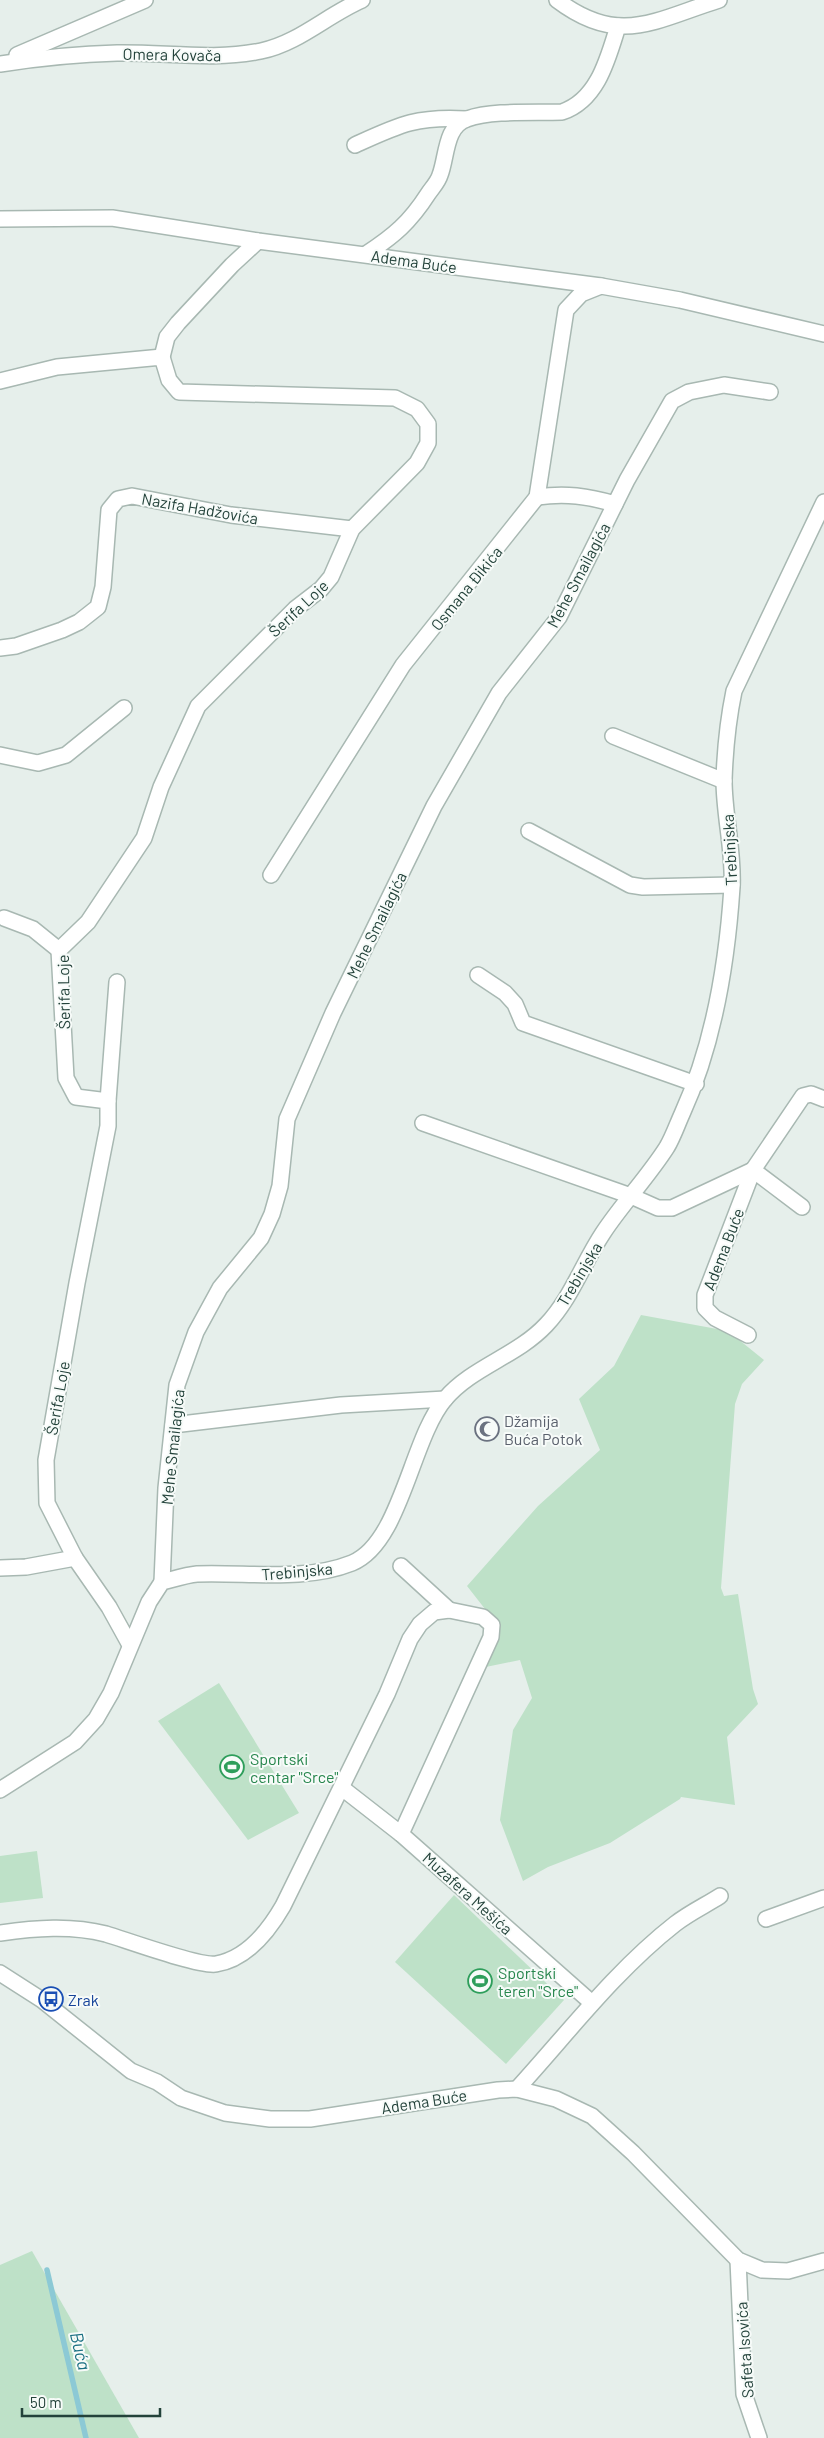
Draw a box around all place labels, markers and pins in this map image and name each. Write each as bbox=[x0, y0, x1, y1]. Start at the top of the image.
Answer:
place label: Džamija Buća Potok bbox=[504, 1411, 582, 1448]
mosque icon: Džamija Buća Potok bbox=[474, 1416, 500, 1442]
place label: Sportski centar "Srce" bbox=[250, 1749, 338, 1786]
sports icon: Sportski centar "Srce" bbox=[219, 1754, 245, 1780]
place label: Sportski teren "Srce" bbox=[498, 1963, 578, 2000]
sports icon: Sportski teren "Srce" bbox=[467, 1968, 493, 1994]
bus stop icon: Zrak bbox=[38, 1986, 64, 2012]
place label: Zrak bbox=[68, 1990, 99, 2009]

